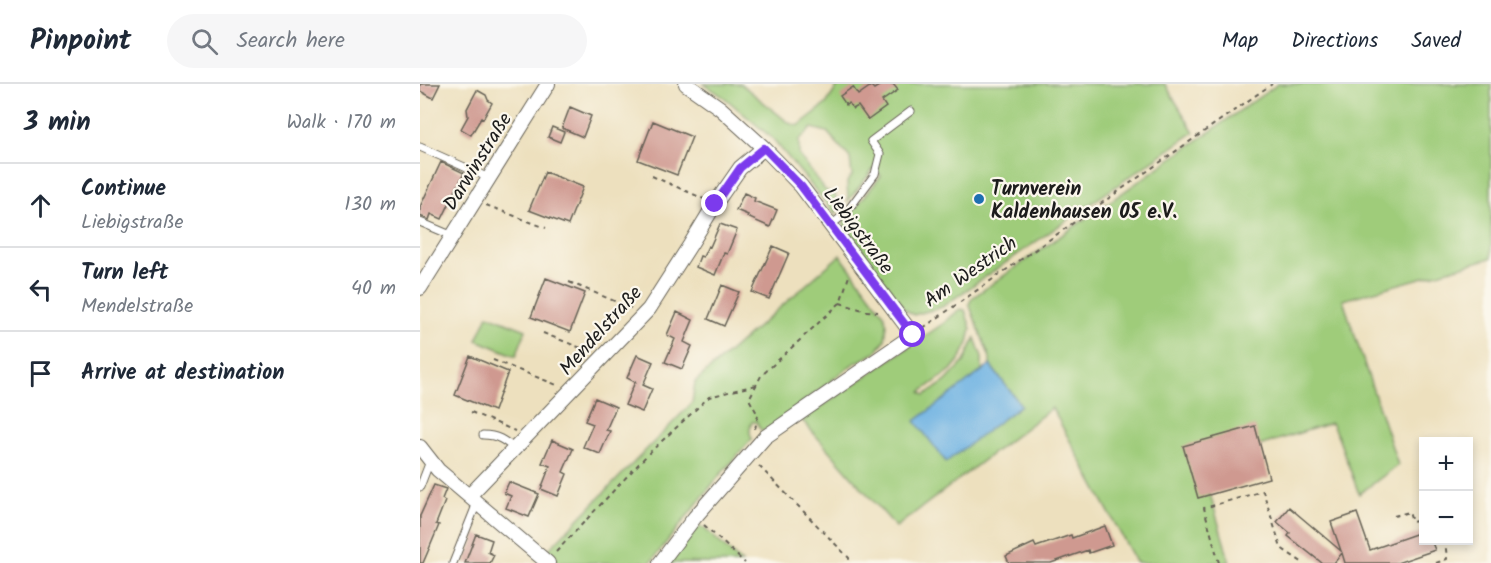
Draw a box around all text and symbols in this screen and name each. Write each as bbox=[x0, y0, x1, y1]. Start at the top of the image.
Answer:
search box bbox=[167, 14, 587, 68]
text: Pinpoint bbox=[30, 19, 131, 64]
text: Search here bbox=[236, 24, 345, 59]
icon: search bbox=[188, 25, 221, 58]
text: Map bbox=[1222, 25, 1258, 58]
text: Directions bbox=[1291, 25, 1378, 58]
text: Saved bbox=[1411, 25, 1461, 58]
text: 3 min bbox=[24, 102, 91, 144]
text: Walk · 170 m bbox=[286, 107, 396, 139]
street label: Darwinstraße bbox=[436, 107, 522, 217]
text: Continue bbox=[81, 172, 166, 207]
place label: Turnverein Kaldenhausen 05 e.V. bbox=[991, 174, 1177, 229]
street label: Liebigstraße bbox=[814, 181, 901, 282]
icon: ahead bbox=[24, 189, 57, 222]
text: 130 m bbox=[344, 189, 396, 221]
route end bbox=[701, 190, 727, 216]
marker: Turnverein Kaldenhausen 05 e.V. bbox=[972, 192, 986, 206]
text: Liebigstraße bbox=[81, 207, 183, 239]
street label: Am Westrich bbox=[918, 229, 1025, 317]
text: Turn left bbox=[81, 256, 168, 291]
icon: left bbox=[24, 273, 57, 306]
text: 40 m bbox=[351, 273, 396, 305]
street label: Mendelstraße bbox=[552, 279, 651, 384]
text: Mendelstraße bbox=[81, 291, 193, 323]
route start bbox=[899, 321, 925, 347]
text: Arrive at destination bbox=[81, 356, 284, 391]
icon: arrive bbox=[24, 357, 57, 390]
map controls bbox=[1419, 437, 1473, 545]
button: + bbox=[1419, 437, 1473, 491]
button: − bbox=[1419, 491, 1473, 545]

